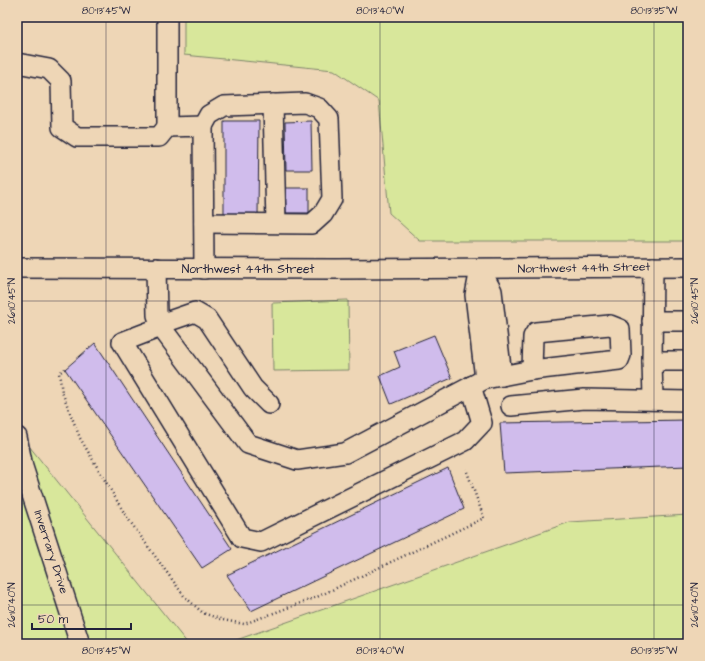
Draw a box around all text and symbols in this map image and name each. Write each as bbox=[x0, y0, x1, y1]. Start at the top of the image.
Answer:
text: 80°13'45"W bbox=[82, 4, 131, 18]
text: 80°13'40"W bbox=[356, 4, 405, 18]
text: 80°13'35"W bbox=[631, 4, 678, 18]
street label: Northwest 44th Street bbox=[518, 258, 651, 278]
street label: Northwest 44th Street bbox=[182, 261, 314, 278]
text: 26°10'45"N bbox=[5, 278, 19, 324]
text: 26°10'45"N bbox=[688, 278, 702, 324]
street label: Inverrary Drive bbox=[29, 508, 73, 597]
text: 26°10'40"N bbox=[5, 582, 19, 628]
text: 26°10'40"N bbox=[688, 582, 702, 628]
scale bar bbox=[32, 605, 131, 631]
text: 50 m bbox=[38, 611, 69, 628]
text: 80°13'45"W bbox=[82, 644, 131, 658]
text: 80°13'40"W bbox=[356, 644, 405, 658]
text: 80°13'35"W bbox=[631, 644, 678, 658]

